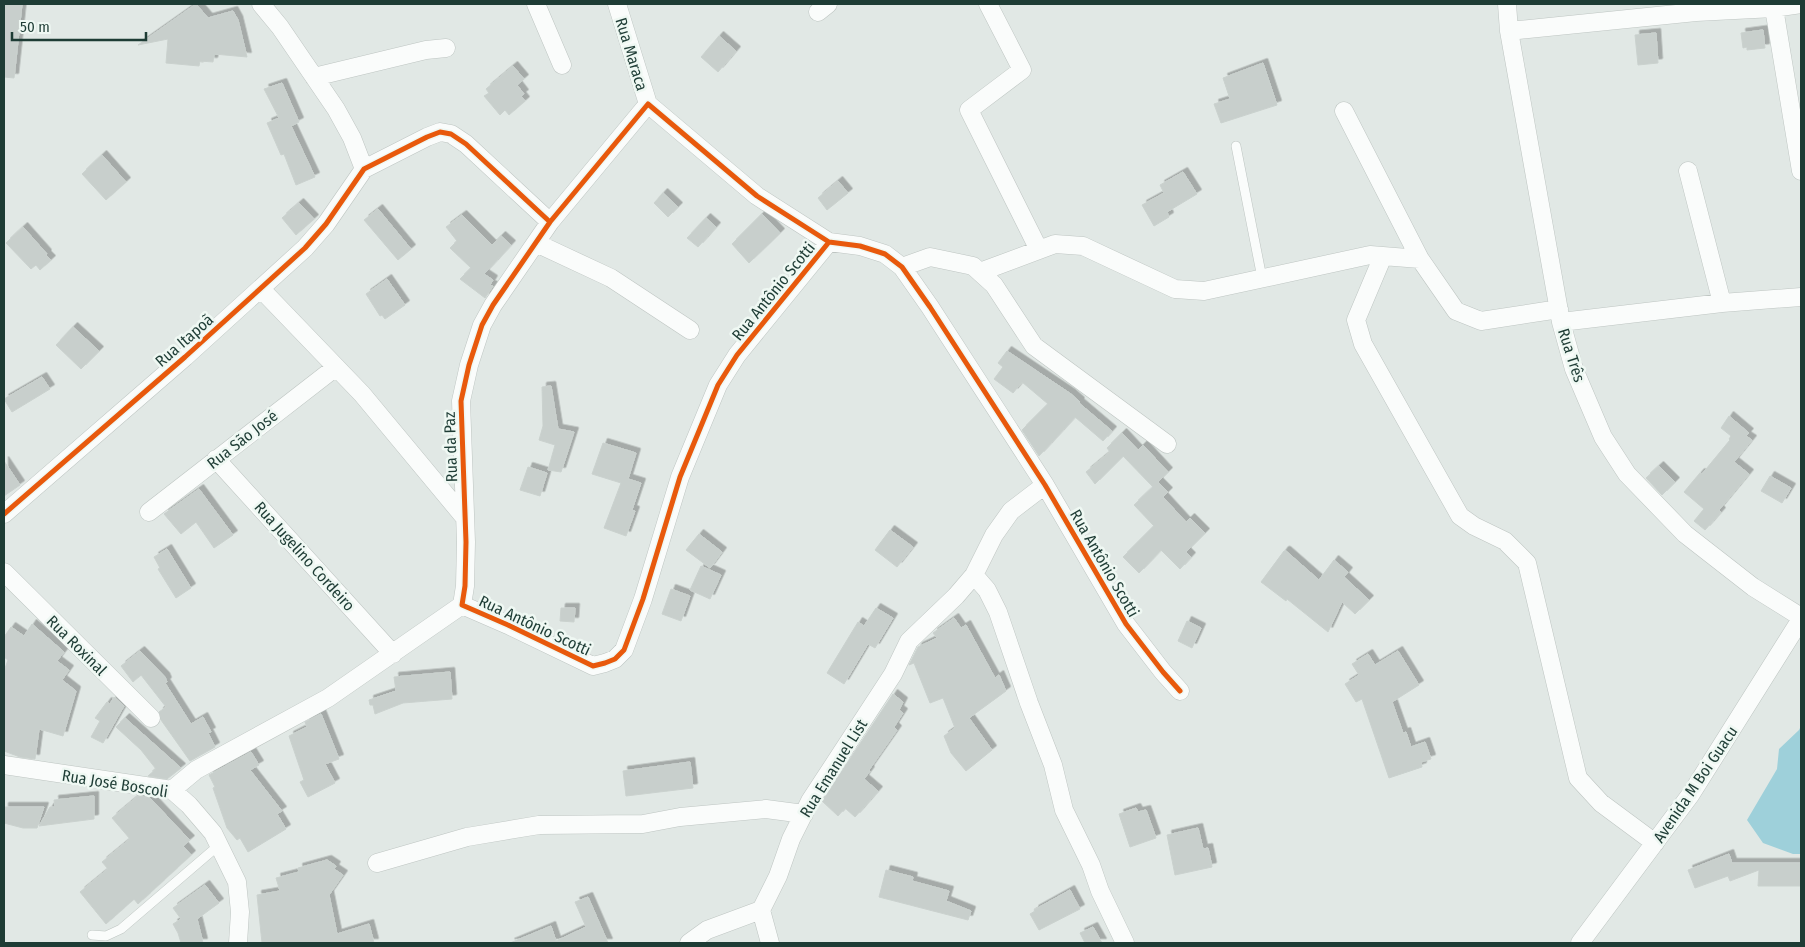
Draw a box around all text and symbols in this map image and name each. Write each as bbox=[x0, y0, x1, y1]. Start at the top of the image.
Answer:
scale bar bbox=[12, 10, 146, 42]
street label: Rua Maraca bbox=[611, 15, 652, 93]
text: 50 m bbox=[20, 18, 50, 36]
street label: Rua Antônio Scotti bbox=[728, 238, 819, 344]
street label: Rua Itapoã bbox=[152, 310, 217, 371]
street label: Rua Três bbox=[1554, 326, 1589, 385]
street label: Rua São José bbox=[203, 406, 281, 473]
street label: Rua da Paz bbox=[440, 411, 461, 483]
street label: Rua Jugelino Cordeiro bbox=[250, 498, 359, 615]
street label: Rua Antônio Scotti bbox=[1066, 506, 1143, 620]
street label: Rua Antônio Scotti bbox=[476, 591, 594, 660]
street label: Rua Roxinal bbox=[43, 611, 111, 679]
street label: Rua Emanuel List bbox=[796, 715, 872, 821]
street label: Avenida M Boi Guacu bbox=[1649, 722, 1741, 846]
street label: Rua José Boscoli bbox=[61, 766, 169, 801]

